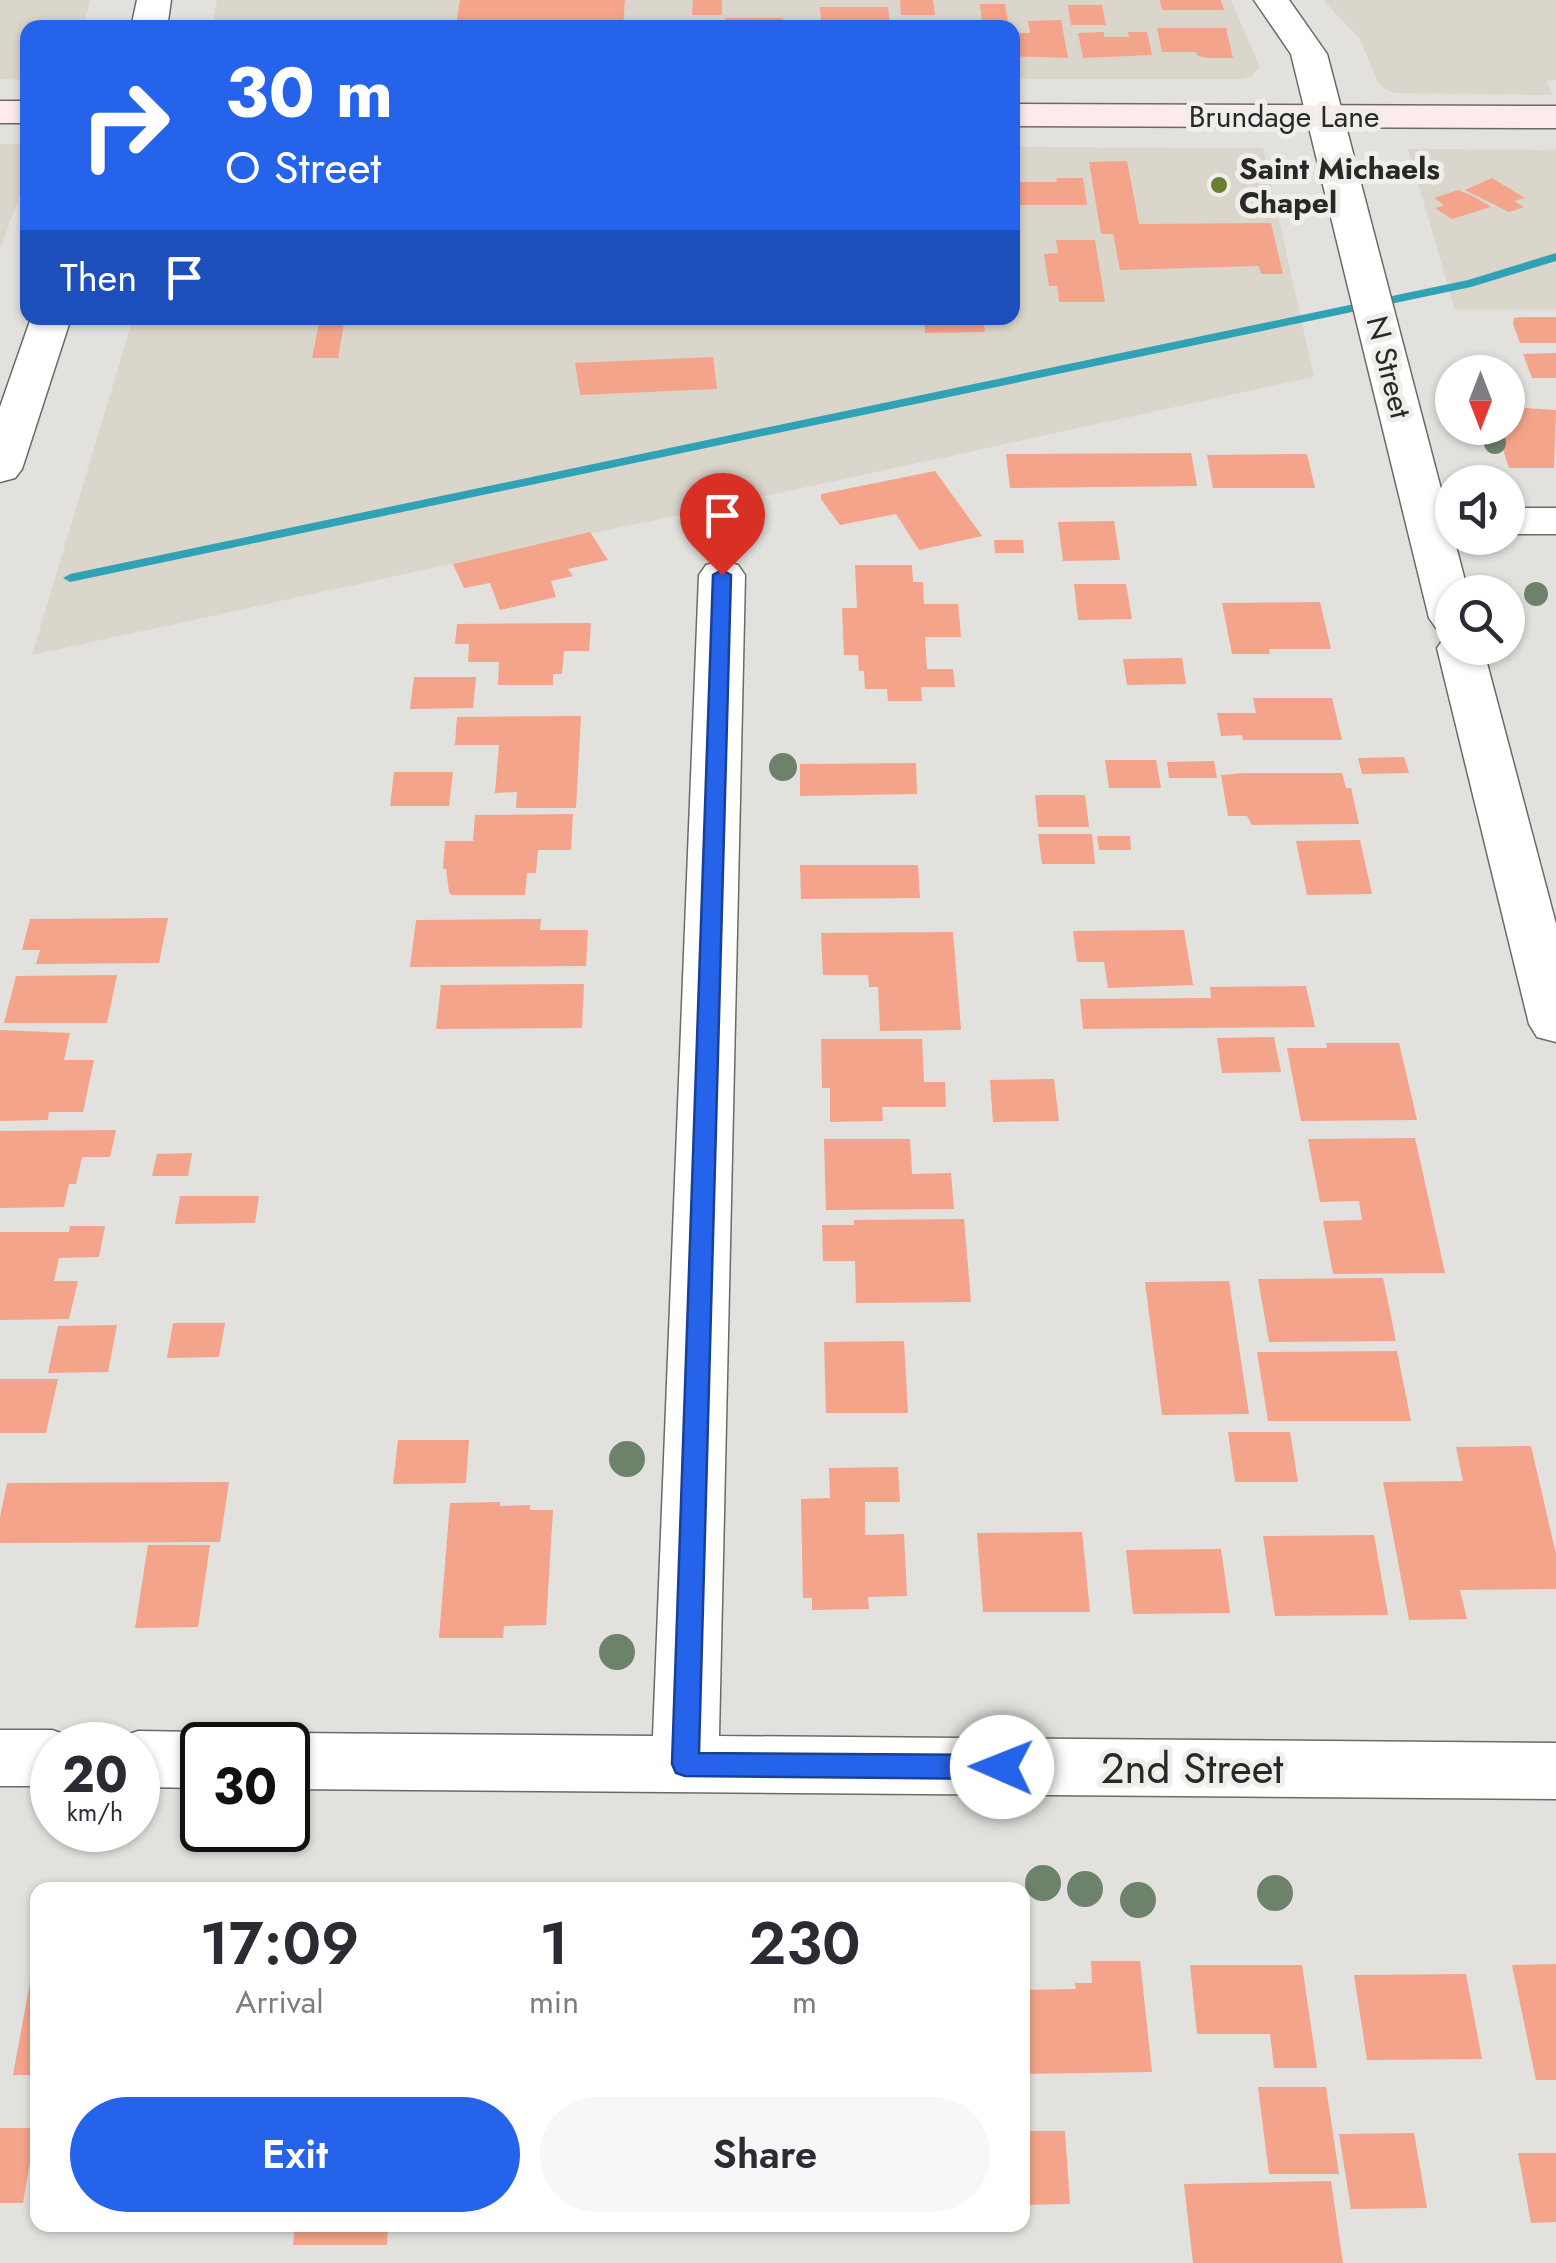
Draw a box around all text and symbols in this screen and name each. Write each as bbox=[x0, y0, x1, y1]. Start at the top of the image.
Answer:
text: 30 m bbox=[225, 42, 393, 143]
icon: right bbox=[60, 60, 190, 190]
street label: Brundage Lane bbox=[1189, 95, 1379, 138]
text: O Street bbox=[225, 135, 381, 200]
place label: Saint Michaels Chapel bbox=[1239, 147, 1440, 224]
marker: Saint Michaels Chapel bbox=[1208, 174, 1230, 196]
text: Then bbox=[60, 250, 137, 305]
icon: arrive bbox=[157, 250, 212, 305]
street label: N Street bbox=[1356, 311, 1423, 423]
north arrow bbox=[1435, 355, 1525, 445]
map controls bbox=[1435, 355, 1525, 665]
button: sound bbox=[1435, 465, 1525, 555]
pin bbox=[680, 473, 765, 576]
icon: arrive bbox=[695, 488, 750, 543]
button: search bbox=[1435, 575, 1525, 665]
position arrow bbox=[950, 1715, 1054, 1819]
speed limit sign: 30 bbox=[180, 1722, 310, 1852]
text: 20 bbox=[62, 1738, 128, 1811]
street label: 2nd Street bbox=[1101, 1738, 1283, 1799]
text: km/h bbox=[67, 1794, 123, 1830]
text: 17:09 bbox=[199, 1900, 360, 1987]
text: 1 bbox=[539, 1900, 569, 1987]
text: 230 bbox=[748, 1900, 861, 1987]
text: Arrival bbox=[235, 1979, 324, 2025]
text: min bbox=[529, 1979, 579, 2025]
text: m bbox=[792, 1979, 817, 2025]
button: Exit bbox=[70, 2097, 520, 2212]
button: Share bbox=[540, 2097, 990, 2212]

